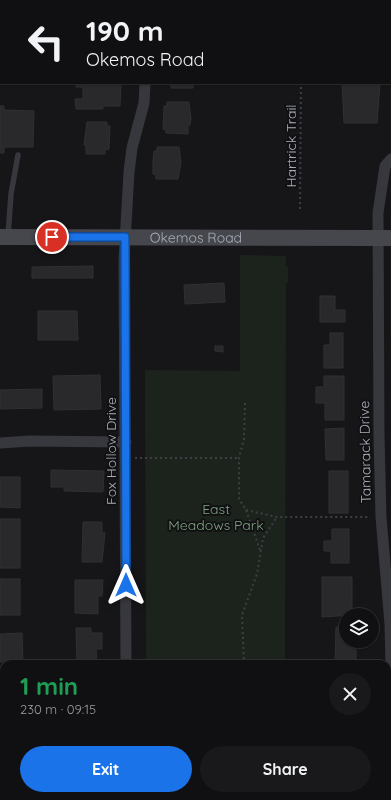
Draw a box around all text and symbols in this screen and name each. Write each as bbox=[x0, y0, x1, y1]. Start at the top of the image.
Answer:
text: 190 m bbox=[86, 13, 164, 48]
icon: left bbox=[20, 16, 72, 68]
text: Okemos Road bbox=[86, 48, 205, 71]
street label: Hartrick Trail bbox=[282, 104, 300, 188]
pin bbox=[35, 220, 69, 254]
icon: arrive bbox=[41, 226, 63, 248]
street label: Okemos Road bbox=[150, 228, 242, 247]
street label: Fox Hollow Drive bbox=[102, 397, 120, 505]
street label: Tamarack Drive bbox=[355, 400, 375, 504]
park label: East Meadows Park bbox=[168, 500, 264, 534]
position arrow bbox=[105, 564, 147, 606]
map controls bbox=[339, 608, 379, 648]
button: layers bbox=[339, 608, 379, 648]
text: 1 min bbox=[20, 671, 78, 701]
button: close bbox=[329, 673, 371, 715]
text: 230 m · 09:15 bbox=[20, 701, 96, 717]
button: Exit bbox=[20, 746, 192, 792]
button: Share bbox=[200, 746, 371, 792]

